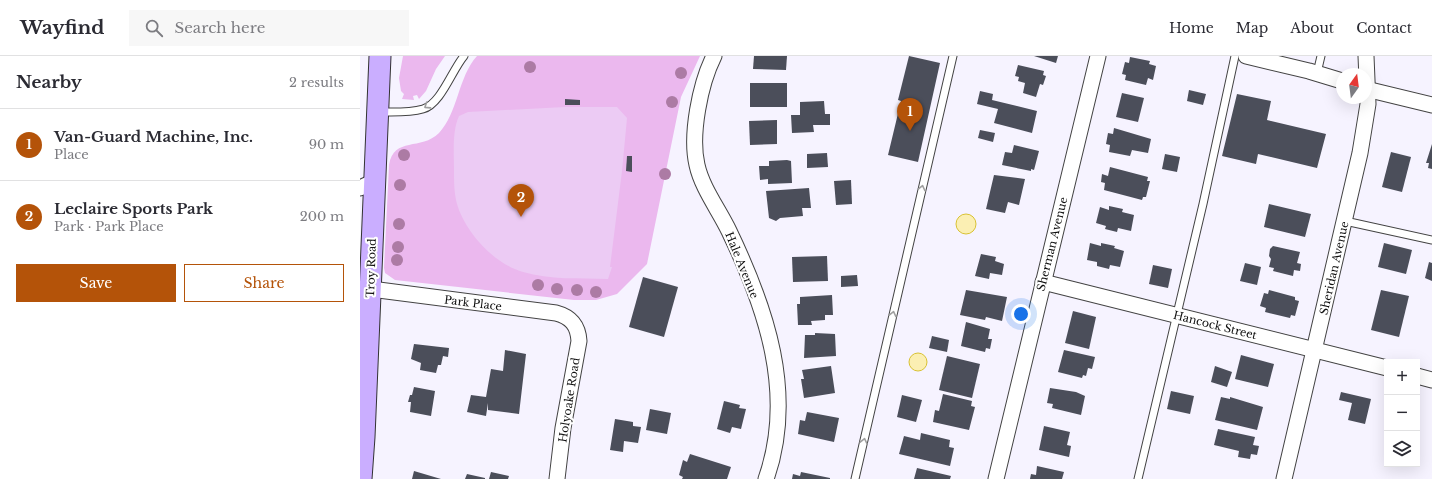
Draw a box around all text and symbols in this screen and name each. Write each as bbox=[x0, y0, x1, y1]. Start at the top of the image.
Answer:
search box bbox=[129, 10, 409, 46]
text: Wayfind bbox=[20, 16, 105, 39]
icon: search bbox=[143, 17, 165, 39]
text: Search here bbox=[175, 18, 265, 37]
text: Home bbox=[1169, 19, 1214, 37]
text: Map bbox=[1236, 19, 1268, 37]
text: About bbox=[1290, 19, 1334, 37]
text: Contact bbox=[1356, 19, 1412, 37]
north arrow bbox=[1336, 68, 1372, 104]
text: Nearby bbox=[16, 72, 82, 93]
text: 2 results bbox=[289, 74, 344, 91]
pin: 1 bbox=[897, 98, 923, 131]
one-way arrow bbox=[425, 101, 432, 108]
text: Van-Guard Machine, Inc. bbox=[54, 127, 253, 146]
text: 1 bbox=[26, 136, 32, 153]
text: 90 m bbox=[309, 136, 344, 153]
text: Place bbox=[54, 146, 89, 163]
pin: 2 bbox=[508, 184, 534, 217]
one-way arrow bbox=[918, 185, 926, 191]
street label: Sherman Avenue bbox=[1034, 196, 1070, 292]
text: Leclaire Sports Park bbox=[54, 199, 213, 218]
text: 2 bbox=[25, 208, 33, 225]
text: 200 m bbox=[300, 208, 344, 225]
text: Park · Park Place bbox=[54, 218, 164, 235]
street label: Sheridan Avenue bbox=[1316, 220, 1352, 316]
street label: Hale Avenue bbox=[722, 230, 762, 300]
street label: Troy Road bbox=[363, 238, 379, 298]
button: Save bbox=[16, 264, 176, 302]
button: Share bbox=[184, 264, 344, 302]
street label: Park Place bbox=[443, 293, 503, 313]
your location bbox=[1011, 304, 1031, 324]
street label: Hancock Street bbox=[1172, 308, 1259, 342]
one-way arrow bbox=[888, 311, 896, 318]
street label: Holyoake Road bbox=[555, 356, 583, 443]
map controls bbox=[1384, 359, 1420, 467]
button: + bbox=[1384, 359, 1420, 395]
button: − bbox=[1384, 395, 1420, 431]
button: layers bbox=[1384, 431, 1420, 467]
one-way arrow bbox=[859, 438, 867, 444]

